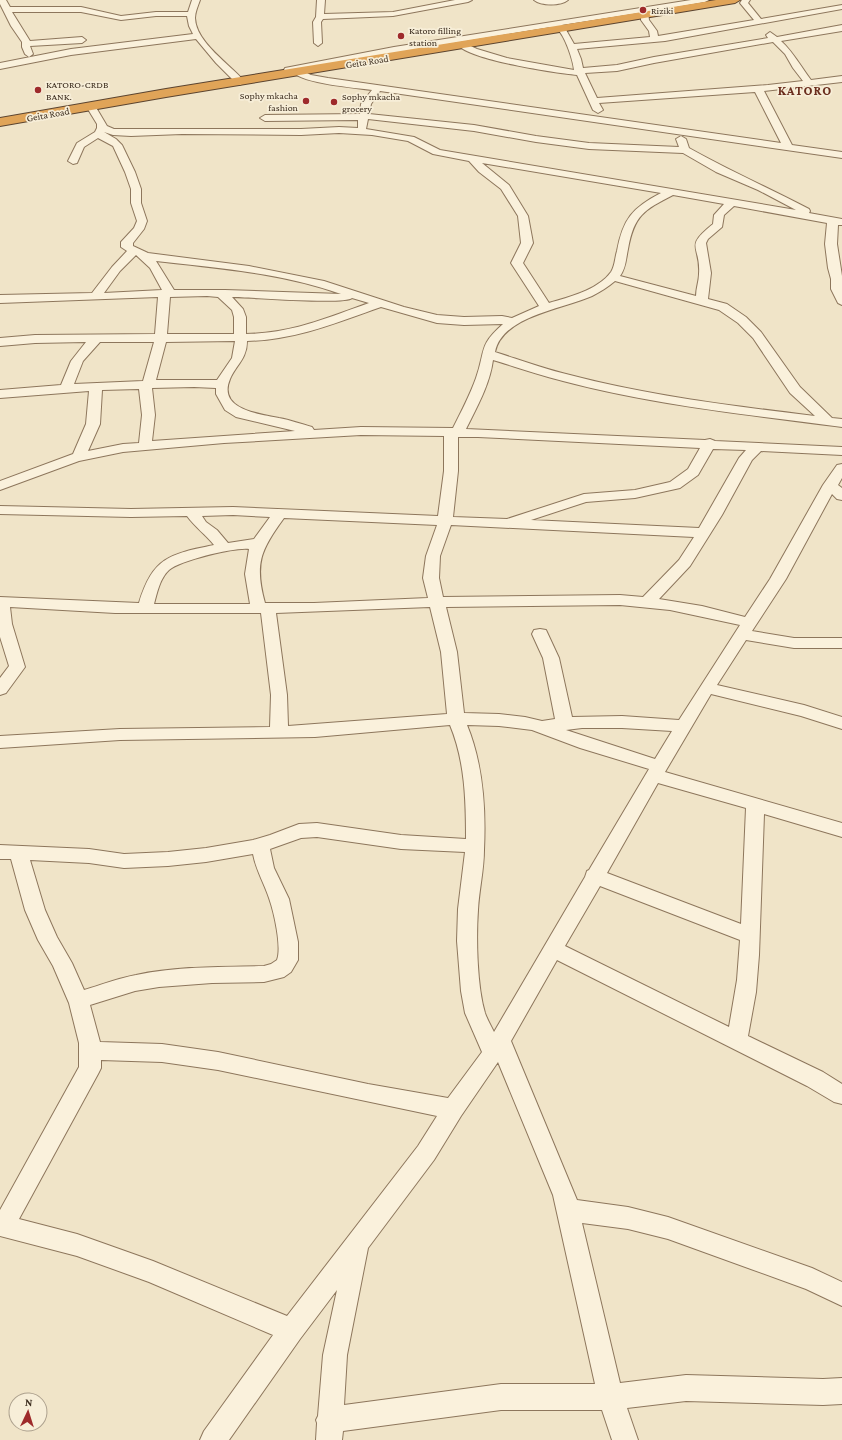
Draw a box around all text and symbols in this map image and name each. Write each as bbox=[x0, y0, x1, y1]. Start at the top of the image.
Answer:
marker: Riziki bbox=[638, 5, 648, 15]
place label: Riziki bbox=[651, 5, 674, 16]
place label: Katoro filling station bbox=[409, 25, 461, 48]
marker: Katoro filling station bbox=[396, 31, 406, 41]
street label: Geita Road bbox=[345, 53, 390, 70]
place label: KATORO-CRDB BANK. bbox=[46, 79, 109, 102]
district label: KATORO bbox=[778, 83, 832, 98]
marker: KATORO-CRDB BANK. bbox=[33, 85, 43, 95]
place label: Sophy mkacha fashion bbox=[240, 90, 299, 113]
place label: Sophy mkacha grocery bbox=[342, 91, 401, 114]
marker: Sophy mkacha fashion bbox=[301, 96, 311, 106]
marker: Sophy mkacha grocery bbox=[329, 97, 339, 107]
street label: Geita Road bbox=[26, 105, 71, 124]
north arrow bbox=[8, 1392, 48, 1432]
text: N bbox=[25, 1396, 33, 1408]

